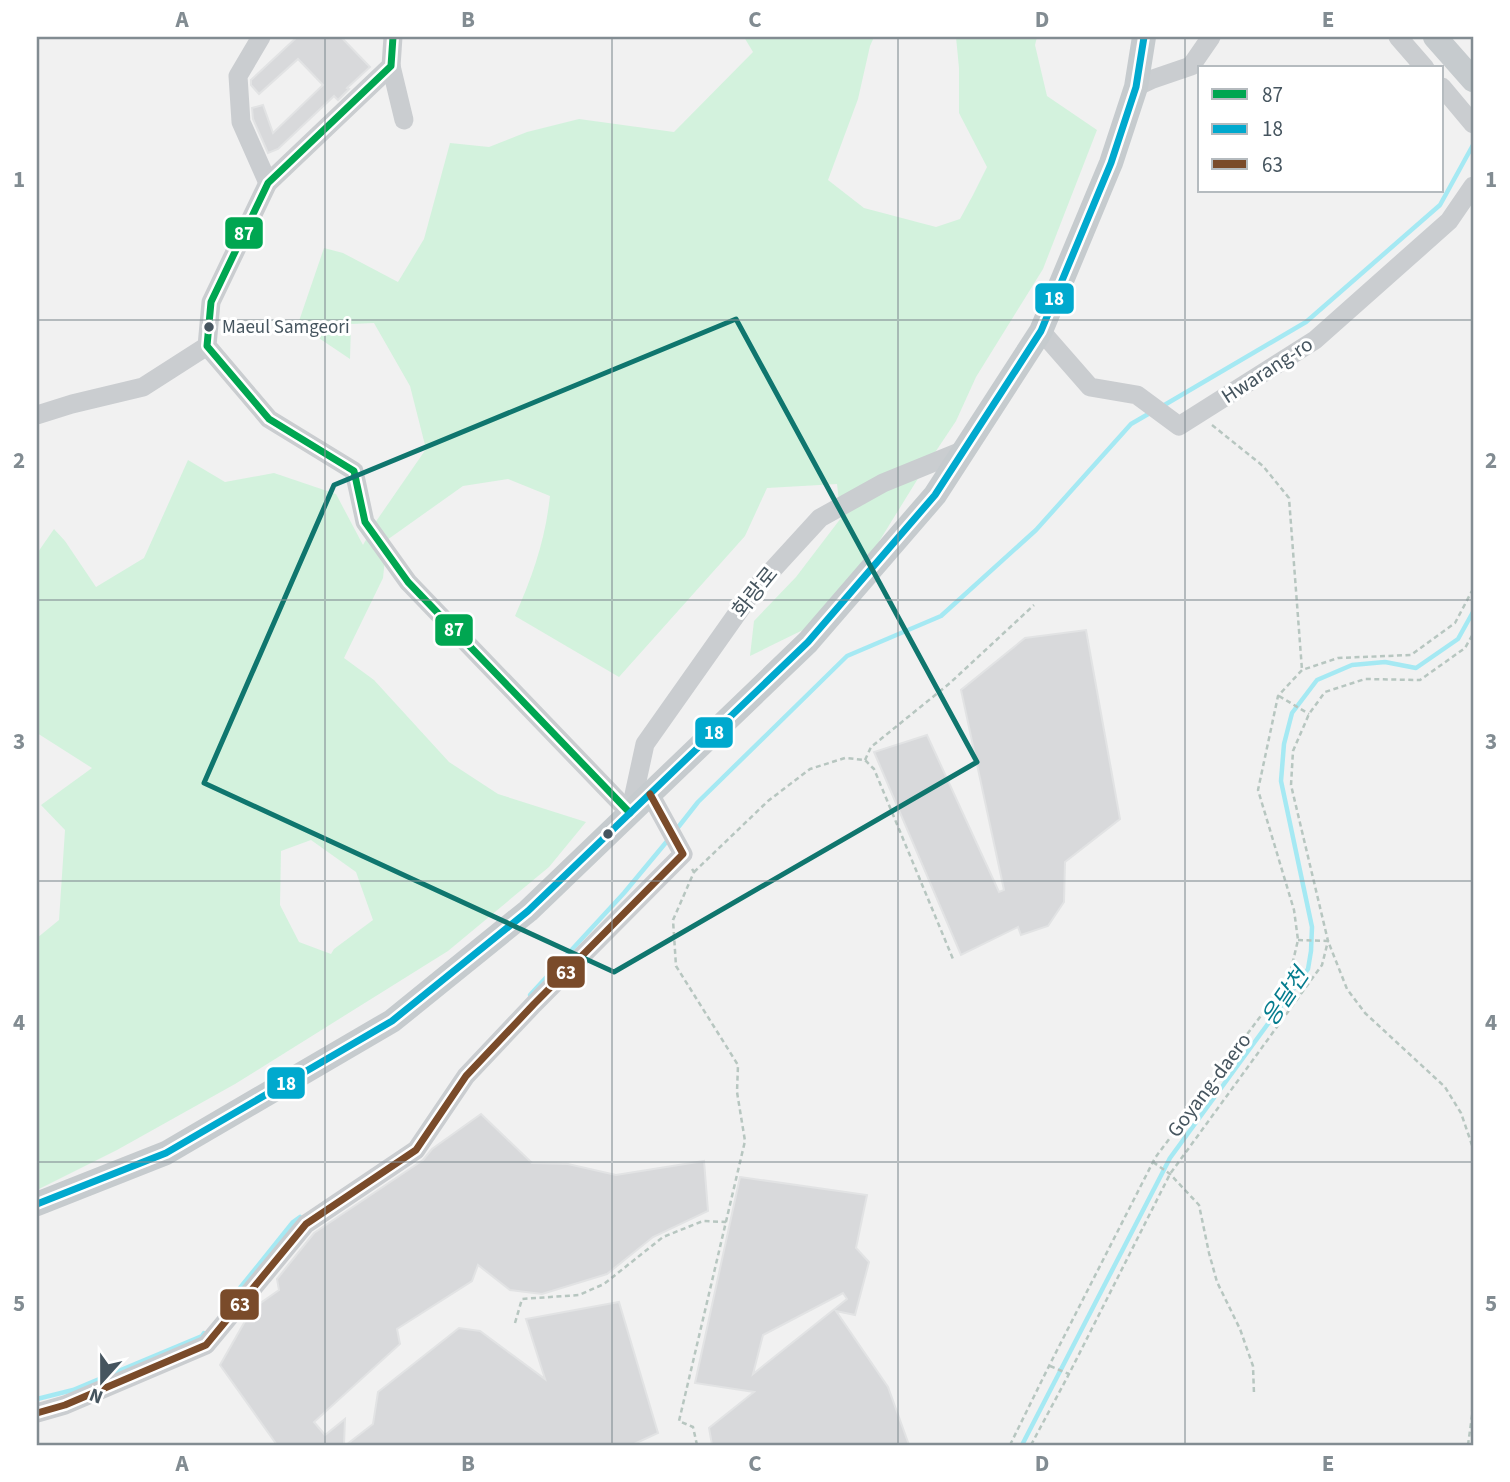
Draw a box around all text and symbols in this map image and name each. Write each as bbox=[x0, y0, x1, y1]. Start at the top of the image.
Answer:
text: A bbox=[174, 3, 189, 36]
text: B bbox=[461, 3, 475, 36]
text: C bbox=[748, 3, 762, 36]
text: D bbox=[1035, 3, 1049, 36]
text: E bbox=[1322, 3, 1334, 36]
legend bbox=[1198, 66, 1444, 192]
text: 87 bbox=[1262, 80, 1283, 110]
text: 18 bbox=[1262, 114, 1283, 144]
text: 63 bbox=[1262, 150, 1283, 180]
text: 1 bbox=[13, 163, 25, 196]
text: 1 bbox=[1485, 163, 1497, 196]
line badge: 87 bbox=[224, 216, 264, 250]
text: 87 bbox=[234, 221, 254, 248]
line badge: 18 bbox=[1034, 282, 1075, 315]
text: 18 bbox=[1044, 286, 1064, 313]
place label: Maeul Samgeori bbox=[222, 314, 350, 341]
marker: Maeul Samgeori bbox=[202, 320, 216, 334]
street label: Hwarang-ro bbox=[1215, 329, 1319, 411]
text: 2 bbox=[13, 444, 25, 477]
text: 2 bbox=[1485, 444, 1497, 477]
street label: 화랑로 bbox=[725, 560, 785, 624]
line badge: 87 bbox=[434, 613, 474, 647]
text: 87 bbox=[444, 617, 464, 644]
line badge: 18 bbox=[694, 716, 734, 749]
text: 18 bbox=[704, 720, 724, 747]
text: 3 bbox=[13, 725, 25, 758]
text: 3 bbox=[1485, 725, 1497, 758]
unlabelled marker bbox=[601, 827, 615, 841]
line badge: 63 bbox=[546, 955, 586, 989]
water label: 응달천 bbox=[1254, 959, 1318, 1033]
text: 63 bbox=[556, 960, 576, 987]
text: 4 bbox=[13, 1006, 25, 1039]
text: 4 bbox=[1485, 1006, 1497, 1039]
street label: Goyang-daero bbox=[1160, 1026, 1258, 1144]
line badge: 18 bbox=[266, 1066, 306, 1100]
text: 18 bbox=[276, 1071, 296, 1098]
text: 5 bbox=[13, 1287, 25, 1320]
text: 5 bbox=[1485, 1287, 1497, 1320]
line badge: 63 bbox=[219, 1288, 260, 1321]
text: 63 bbox=[230, 1292, 250, 1319]
north arrow bbox=[66, 1346, 136, 1416]
text: N bbox=[86, 1381, 107, 1410]
text: A bbox=[174, 1447, 189, 1480]
text: B bbox=[461, 1447, 475, 1480]
text: C bbox=[748, 1447, 762, 1480]
text: D bbox=[1035, 1447, 1049, 1480]
text: E bbox=[1322, 1447, 1334, 1480]

